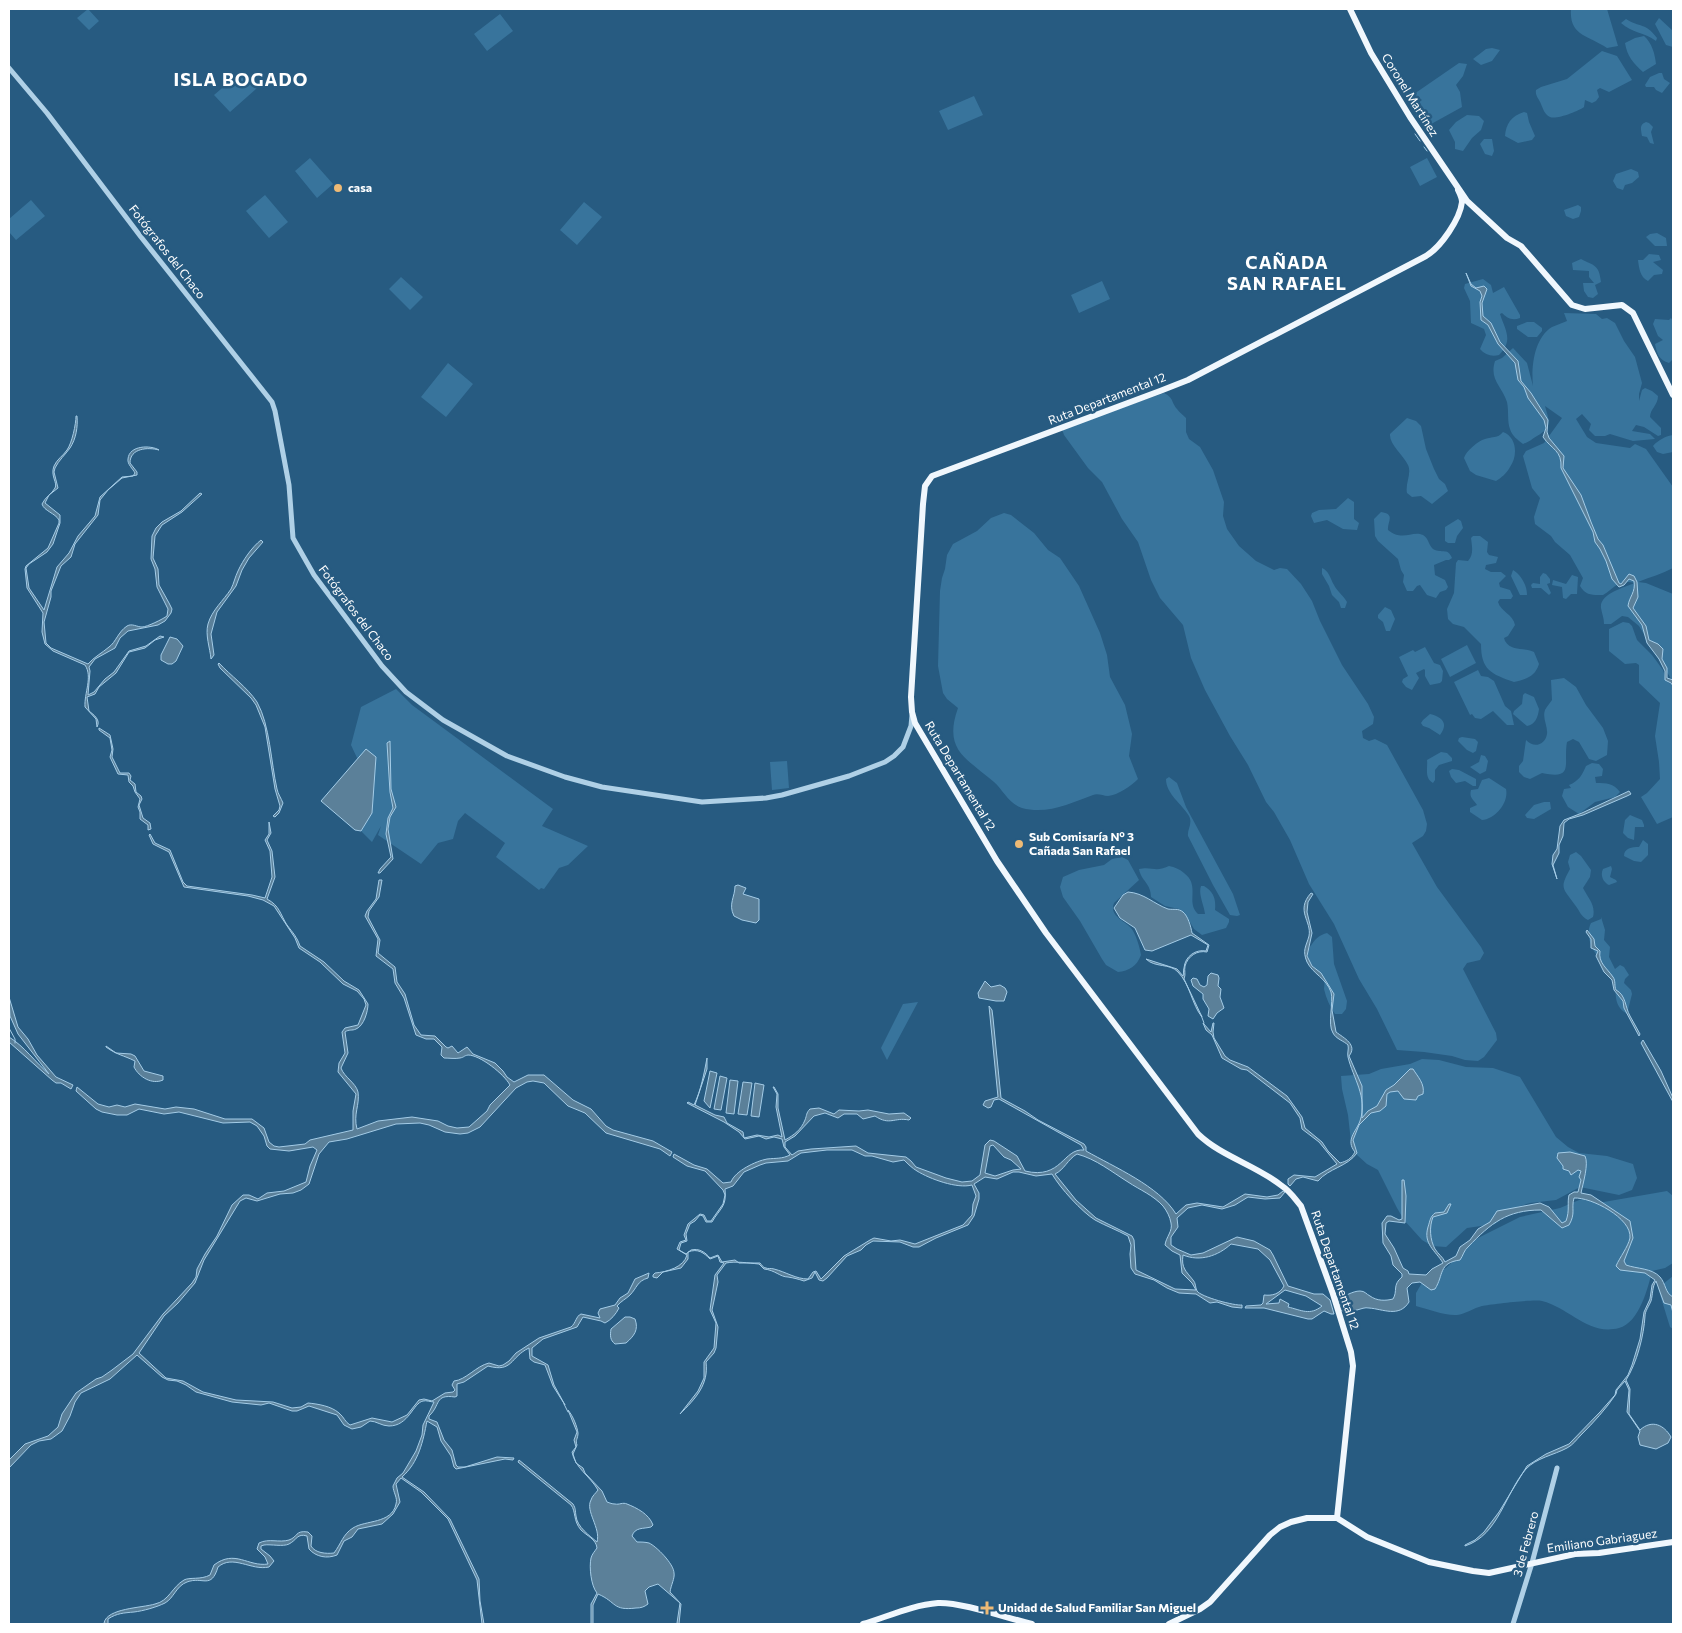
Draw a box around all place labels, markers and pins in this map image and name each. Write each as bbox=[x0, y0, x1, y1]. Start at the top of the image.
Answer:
place label: casa bbox=[348, 180, 372, 194]
marker: casa bbox=[332, 182, 344, 194]
place label: Sub Comisaría Nº 3 Cañada San Rafael bbox=[1029, 829, 1134, 857]
marker: Sub Comisaría Nº 3 Cañada San Rafael bbox=[1013, 838, 1025, 850]
place label: Unidad de Salud Familiar San Miguel bbox=[998, 1600, 1196, 1614]
marker: Unidad de Salud Familiar San Miguel bbox=[980, 1601, 994, 1615]

